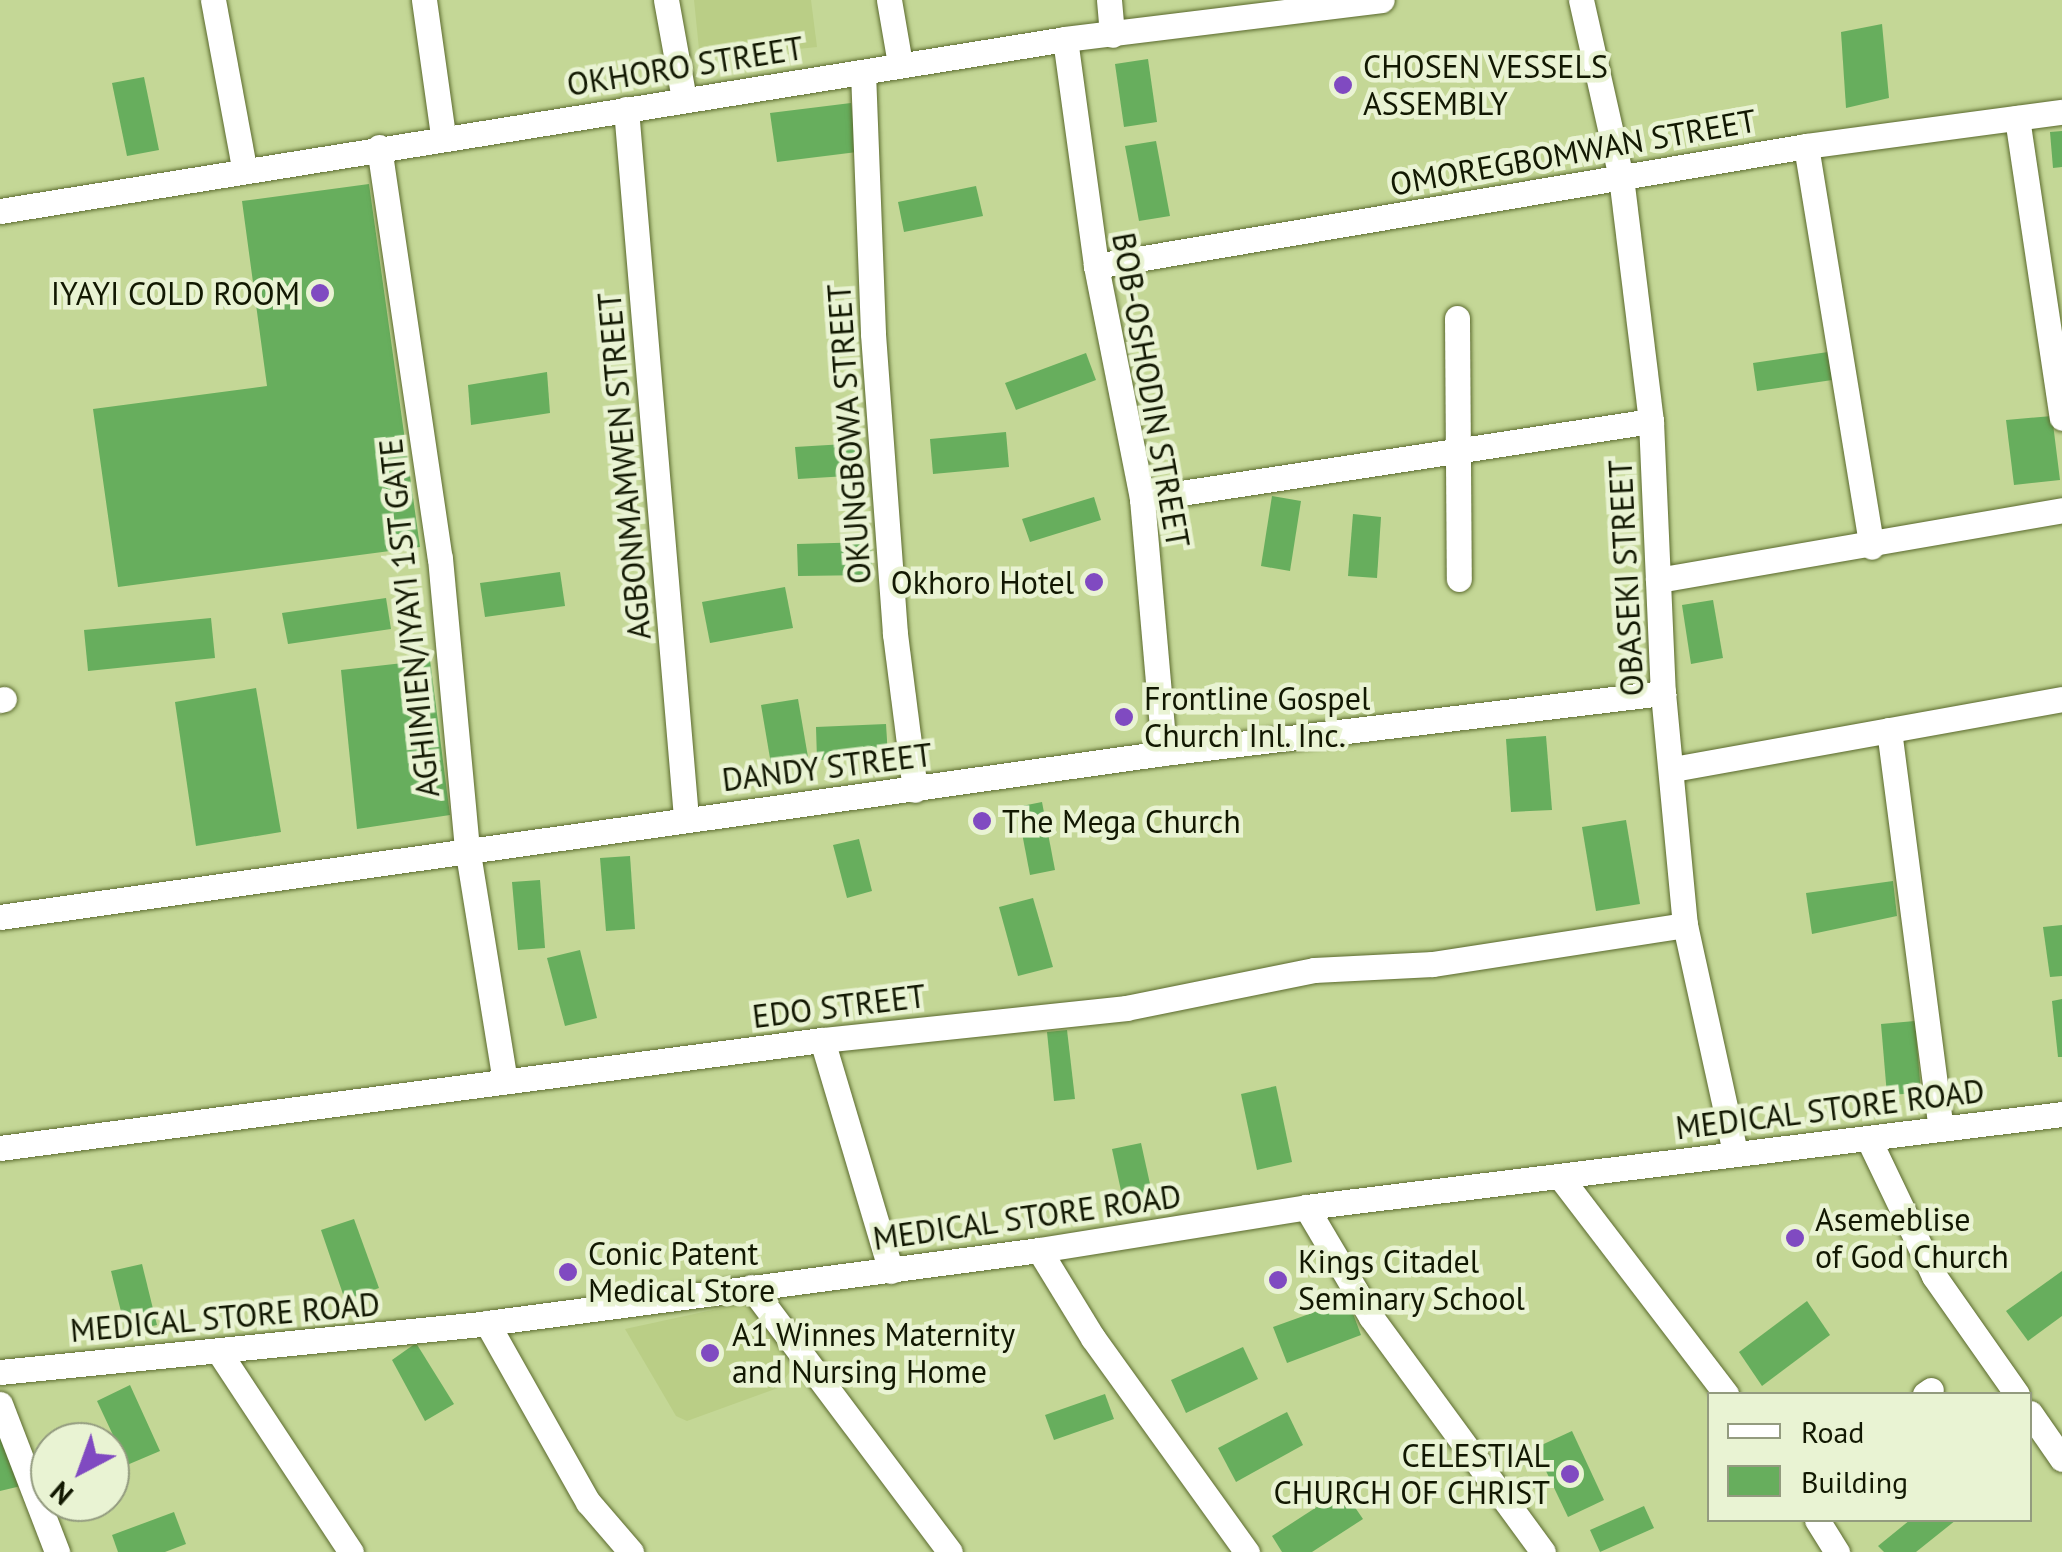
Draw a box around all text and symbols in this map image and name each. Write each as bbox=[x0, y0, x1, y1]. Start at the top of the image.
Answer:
street label: OKHORO STREET bbox=[564, 28, 806, 104]
place label: CHOSEN VESSELS ASSEMBLY bbox=[1363, 48, 1609, 123]
marker: CHOSEN VESSELS ASSEMBLY bbox=[1332, 74, 1354, 96]
street label: OMOREGBOMWAN STREET bbox=[1387, 101, 1759, 203]
street label: BOB-OSHODIN STREET bbox=[1104, 229, 1198, 551]
place label: IYAYI COLD ROOM bbox=[51, 274, 300, 312]
marker: IYAYI COLD ROOM bbox=[309, 282, 331, 304]
street label: OKUNGBOWA STREET bbox=[819, 282, 879, 586]
street label: AGBONMAMWEN STREET bbox=[590, 291, 658, 641]
street label: AGHIMIEN/IYAYI 1ST GATE bbox=[371, 436, 447, 800]
street label: OBASEKI STREET bbox=[1601, 459, 1651, 697]
place label: Okhoro Hotel bbox=[891, 563, 1074, 601]
marker: Okhoro Hotel bbox=[1083, 571, 1105, 593]
place label: Frontline Gospel Church Inl. Inc. bbox=[1144, 680, 1370, 755]
marker: Frontline Gospel Church Inl. Inc. bbox=[1113, 706, 1135, 728]
street label: DANDY STREET bbox=[719, 735, 935, 799]
place label: The Mega Church bbox=[1002, 802, 1241, 840]
marker: The Mega Church bbox=[971, 810, 993, 832]
street label: EDO STREET bbox=[750, 976, 928, 1036]
street label: MEDICAL STORE ROAD bbox=[1673, 1071, 1987, 1147]
street label: MEDICAL STORE ROAD bbox=[870, 1176, 1184, 1258]
place label: Asemeblise of God Church bbox=[1815, 1201, 2009, 1276]
marker: Asemeblise of God Church bbox=[1784, 1227, 1806, 1249]
place label: Conic Patent Medical Store bbox=[588, 1235, 775, 1310]
place label: Kings Citadel Seminary School bbox=[1298, 1243, 1526, 1318]
marker: Conic Patent Medical Store bbox=[557, 1261, 579, 1283]
marker: Kings Citadel Seminary School bbox=[1267, 1269, 1289, 1291]
street label: MEDICAL STORE ROAD bbox=[68, 1284, 382, 1350]
place label: A1 Winnes Maternity and Nursing Home bbox=[732, 1316, 1016, 1391]
marker: A1 Winnes Maternity and Nursing Home bbox=[697, 1340, 723, 1366]
legend bbox=[1707, 1392, 2032, 1522]
text: Road bbox=[1801, 1412, 1865, 1451]
north arrow bbox=[30, 1422, 130, 1522]
place label: CELESTIAL CHURCH OF CHRIST bbox=[1274, 1437, 1550, 1512]
text: Building bbox=[1801, 1462, 1908, 1501]
marker: CELESTIAL CHURCH OF CHRIST bbox=[1559, 1463, 1581, 1485]
text: N bbox=[42, 1474, 80, 1514]

